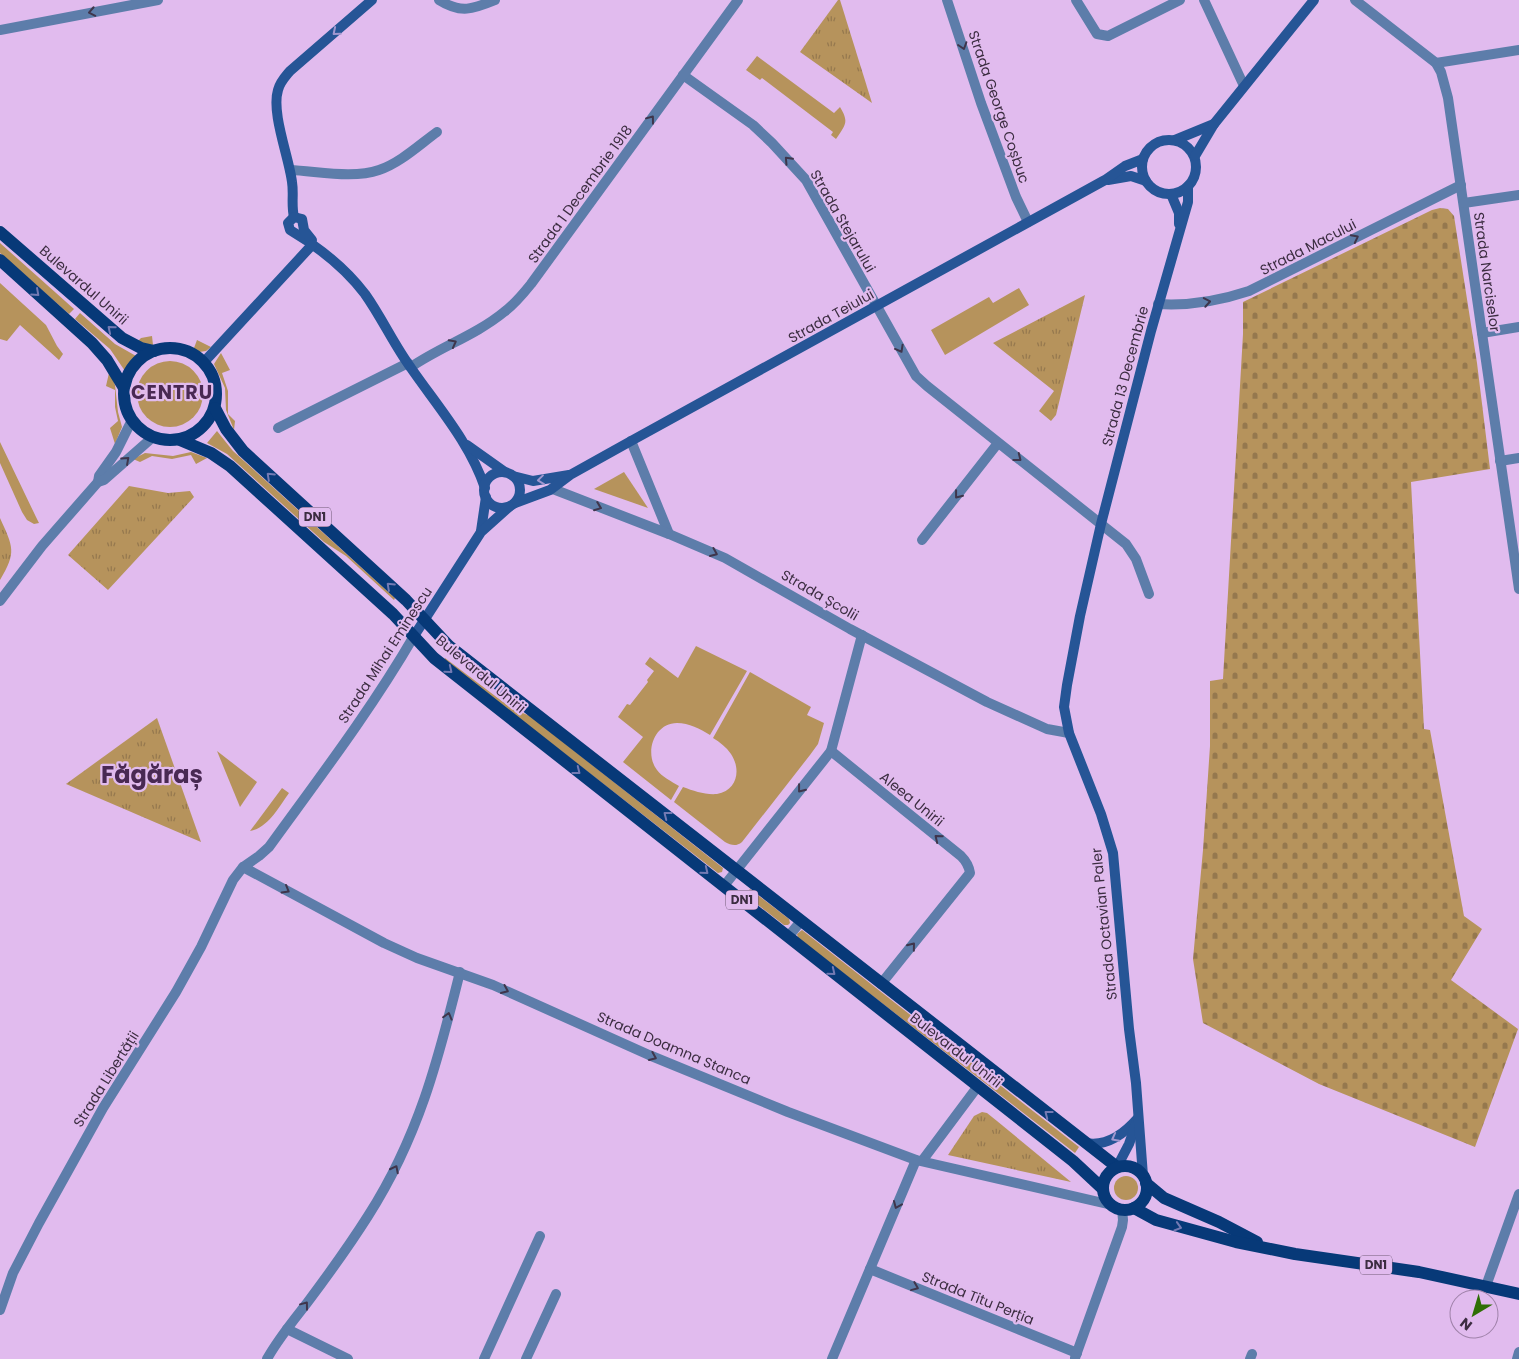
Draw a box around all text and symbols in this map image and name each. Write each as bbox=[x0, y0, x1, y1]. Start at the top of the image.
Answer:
one-way arrow bbox=[88, 7, 97, 17]
one-way arrow bbox=[332, 27, 341, 36]
street label: Strada George Coșbuc bbox=[963, 28, 1035, 186]
one-way arrow bbox=[957, 42, 967, 50]
one-way arrow bbox=[645, 116, 653, 125]
street label: Strada 1 Decembrie 1918 bbox=[523, 121, 637, 267]
one-way arrow bbox=[785, 157, 794, 166]
street label: Strada Stejarului bbox=[805, 166, 881, 276]
street label: Strada Narciselor bbox=[1469, 211, 1505, 333]
street label: Strada Macului bbox=[1256, 214, 1360, 280]
one-way arrow bbox=[1350, 234, 1359, 244]
street label: Bulevardul Unirii bbox=[35, 241, 133, 329]
street label: Strada Teiului bbox=[785, 284, 877, 348]
one-way arrow bbox=[31, 287, 40, 296]
one-way arrow bbox=[1202, 298, 1211, 308]
street label: Strada 13 Decembrie bbox=[1097, 304, 1153, 448]
one-way arrow bbox=[108, 327, 117, 335]
one-way arrow bbox=[447, 339, 456, 349]
one-way arrow bbox=[894, 343, 904, 352]
district label: CENTRU bbox=[131, 379, 213, 406]
one-way arrow bbox=[1012, 453, 1021, 461]
one-way arrow bbox=[120, 457, 129, 466]
one-way arrow bbox=[267, 473, 276, 482]
one-way arrow bbox=[537, 474, 545, 485]
one-way arrow bbox=[955, 489, 963, 498]
one-way arrow bbox=[593, 500, 602, 511]
road number: DN1 bbox=[299, 508, 331, 526]
one-way arrow bbox=[709, 546, 718, 557]
street label: Strada Școlii bbox=[777, 565, 863, 625]
street label: Strada Mihai Eminescu bbox=[333, 583, 437, 727]
one-way arrow bbox=[386, 583, 395, 592]
street label: Bulevardul Unirii bbox=[432, 630, 530, 718]
one-way arrow bbox=[444, 664, 453, 673]
district label: Făgăraș bbox=[101, 758, 203, 791]
one-way arrow bbox=[571, 765, 580, 773]
street label: Aleea Unirii bbox=[876, 767, 948, 831]
one-way arrow bbox=[798, 783, 807, 793]
one-way arrow bbox=[663, 811, 672, 820]
one-way arrow bbox=[935, 835, 944, 844]
street label: Strada Octavian Paler bbox=[1086, 847, 1122, 1001]
one-way arrow bbox=[699, 866, 708, 875]
one-way arrow bbox=[281, 884, 290, 894]
road number: DN1 bbox=[726, 890, 758, 910]
one-way arrow bbox=[906, 943, 914, 952]
one-way arrow bbox=[826, 967, 835, 975]
one-way arrow bbox=[500, 984, 509, 995]
street label: Strada Doamna Stanca bbox=[594, 1007, 754, 1089]
street label: Bulevardul Unirii bbox=[906, 1008, 1006, 1092]
one-way arrow bbox=[443, 1013, 453, 1021]
street label: Strada Libertății bbox=[68, 1027, 144, 1131]
one-way arrow bbox=[648, 1050, 657, 1061]
one-way arrow bbox=[1044, 1110, 1053, 1119]
one-way arrow bbox=[1112, 1132, 1121, 1142]
one-way arrow bbox=[389, 1166, 399, 1175]
one-way arrow bbox=[893, 1200, 904, 1209]
one-way arrow bbox=[1174, 1221, 1182, 1231]
road number: DN1 bbox=[1360, 1256, 1392, 1274]
street label: Strada Titu Perția bbox=[919, 1266, 1037, 1330]
one-way arrow bbox=[910, 1281, 919, 1292]
north arrow bbox=[1449, 1289, 1499, 1339]
one-way arrow bbox=[299, 1301, 308, 1311]
text: N bbox=[1456, 1313, 1476, 1335]

